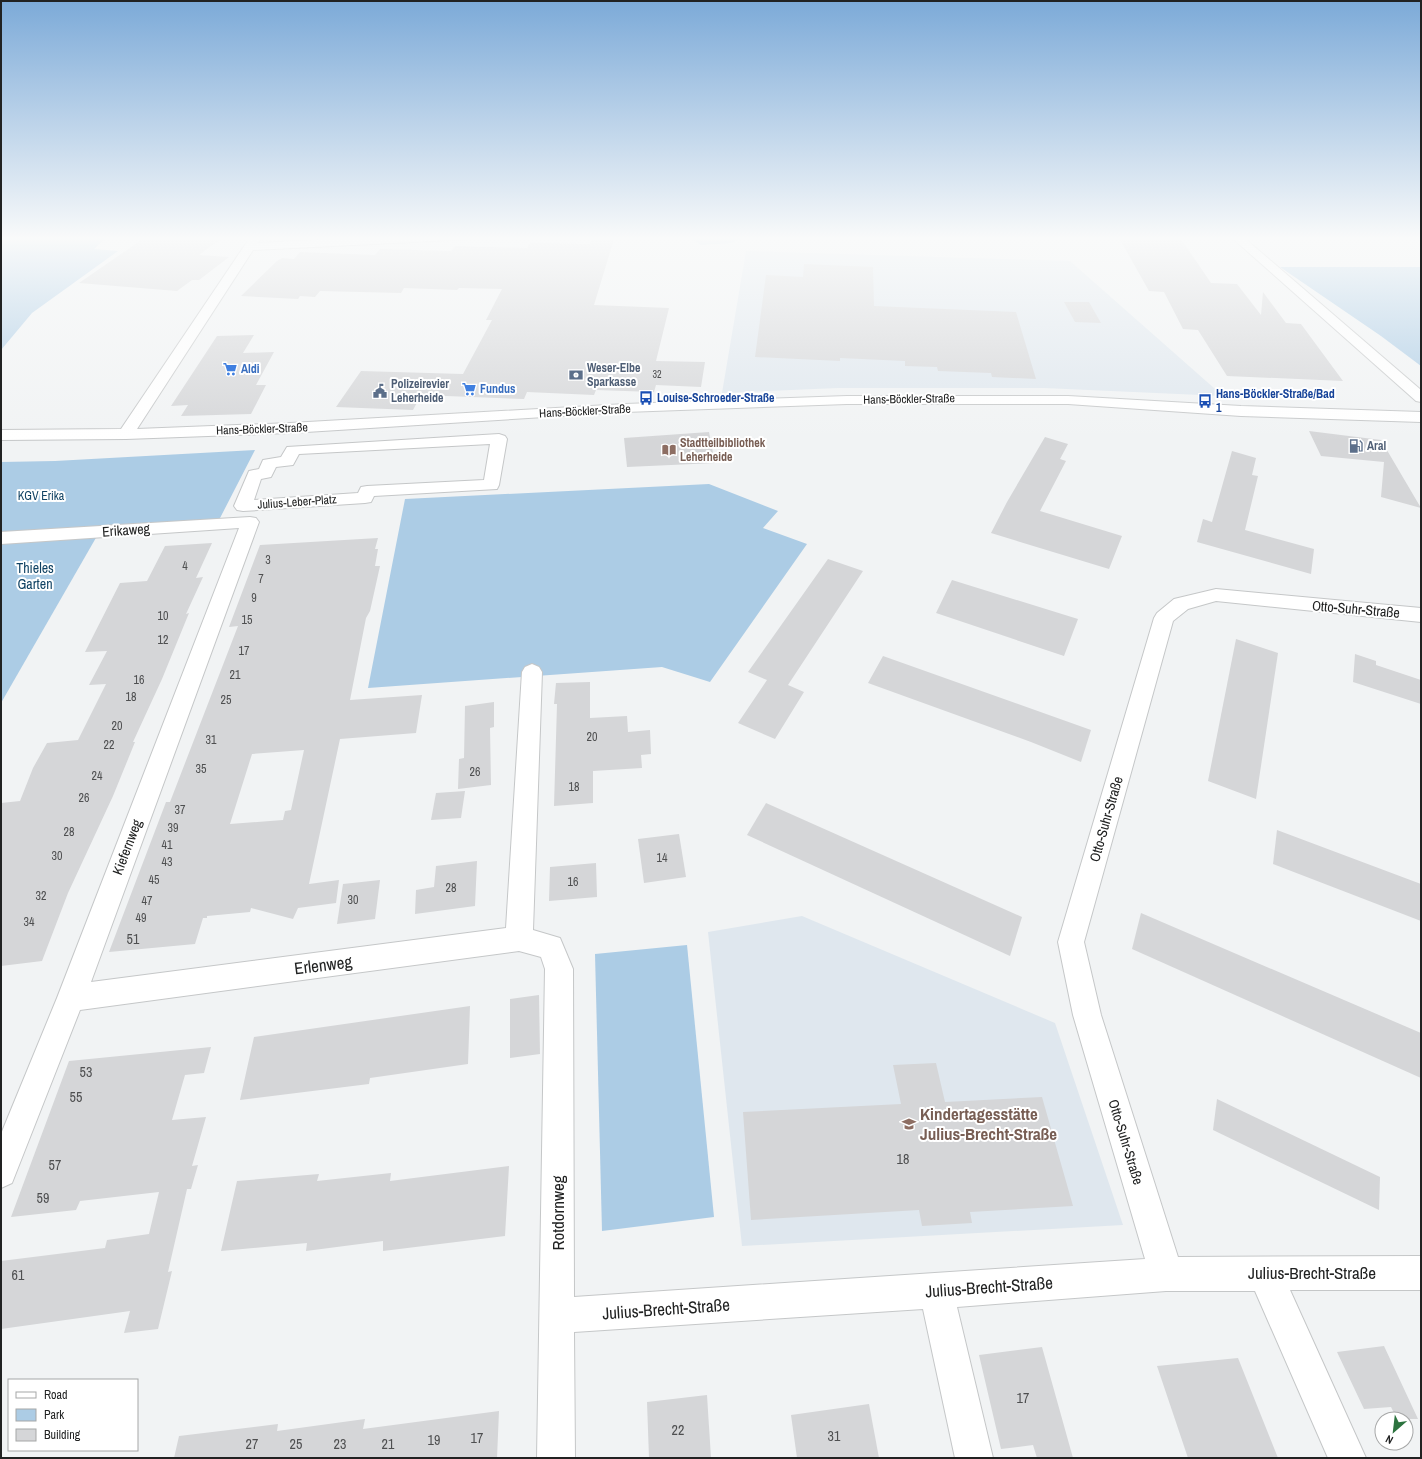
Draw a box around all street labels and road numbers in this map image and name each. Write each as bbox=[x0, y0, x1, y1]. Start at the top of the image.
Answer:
street label: Hans-Böckler-Straße bbox=[863, 390, 955, 408]
street label: Hans-Böckler-Straße bbox=[539, 401, 631, 421]
street label: Hans-Böckler-Straße bbox=[216, 419, 308, 439]
street label: Julius-Leber-Platz bbox=[257, 491, 337, 513]
street label: Erikaweg bbox=[102, 519, 151, 541]
street label: Otto-Suhr-Straße bbox=[1311, 596, 1401, 622]
street label: Otto-Suhr-Straße bbox=[1085, 774, 1127, 864]
street label: Kiefernweg bbox=[108, 816, 146, 877]
street label: Erlenweg bbox=[293, 950, 353, 979]
street label: Otto-Suhr-Straße bbox=[1105, 1097, 1147, 1187]
street label: Rotdornweg bbox=[546, 1175, 569, 1251]
street label: Julius-Brecht-Straße bbox=[1248, 1261, 1376, 1284]
street label: Julius-Brecht-Straße bbox=[924, 1271, 1054, 1302]
street label: Julius-Brecht-Straße bbox=[601, 1293, 731, 1324]

